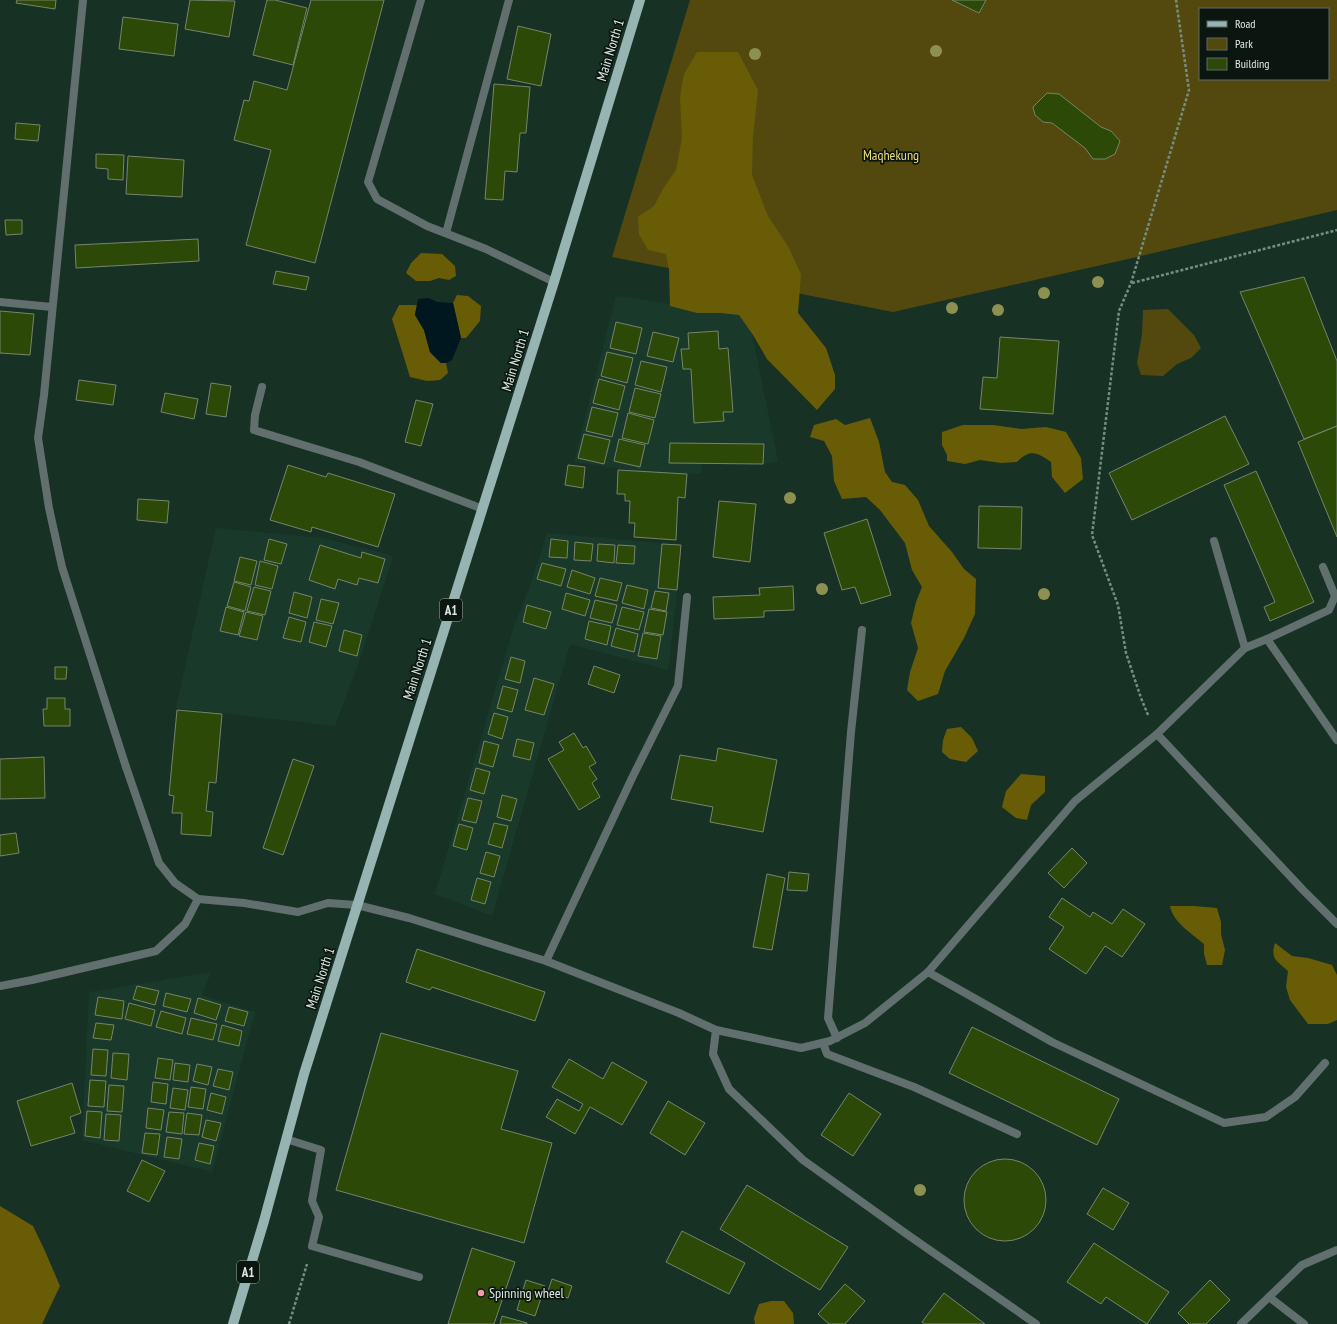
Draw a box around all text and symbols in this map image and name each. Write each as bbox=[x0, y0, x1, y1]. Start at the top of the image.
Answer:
legend bbox=[1199, 8, 1329, 80]
text: Road bbox=[1235, 16, 1255, 31]
street label: Main North 1 bbox=[592, 17, 628, 83]
text: Park bbox=[1235, 36, 1253, 51]
text: Building bbox=[1235, 56, 1270, 71]
park label: Maqhekung bbox=[863, 146, 919, 164]
street label: Main North 1 bbox=[497, 327, 533, 393]
road number: A1 bbox=[440, 599, 462, 621]
street label: Main North 1 bbox=[399, 636, 435, 702]
street label: Main North 1 bbox=[302, 945, 338, 1011]
road number: A1 bbox=[237, 1261, 259, 1283]
place label: Spinning wheel bbox=[489, 1284, 564, 1302]
marker: Spinning wheel bbox=[476, 1288, 486, 1298]

